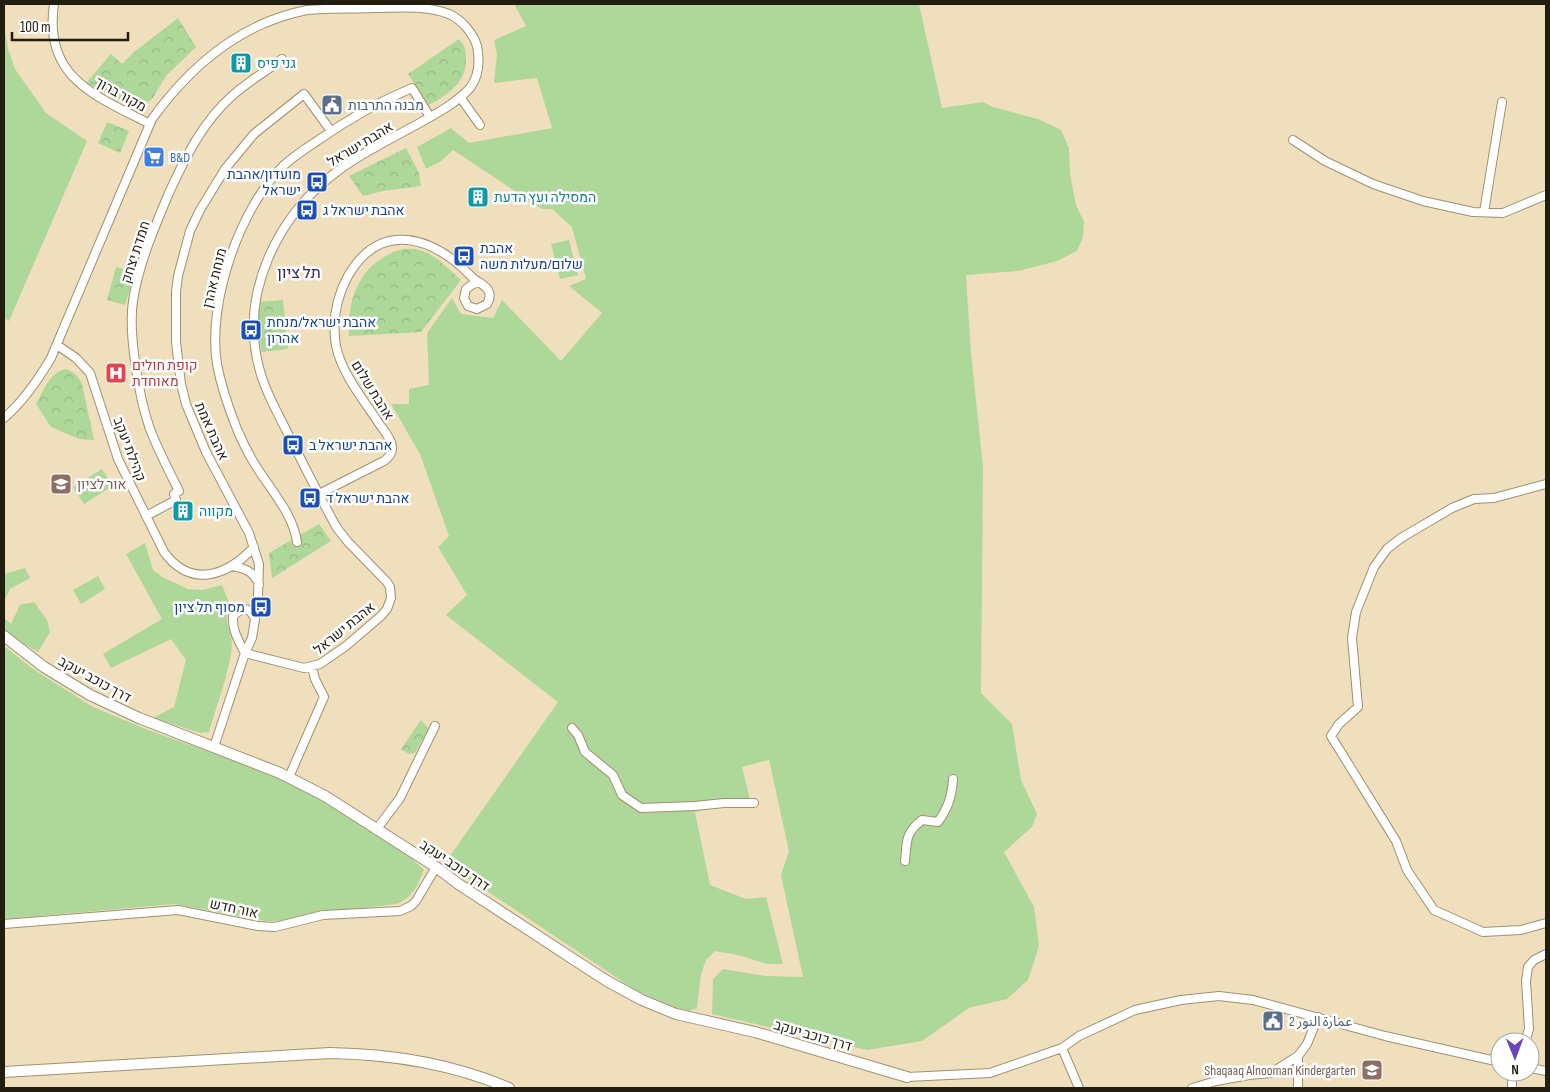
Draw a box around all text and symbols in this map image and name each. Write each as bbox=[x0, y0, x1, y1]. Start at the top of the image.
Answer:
scale bar bbox=[12, 10, 129, 42]
text: 100 m bbox=[20, 18, 51, 37]
building icon: גני פיס bbox=[229, 51, 253, 75]
place label: גני פיס bbox=[257, 55, 296, 72]
street label: מקור ברוך bbox=[92, 73, 149, 115]
public building icon: מבנה התרבות bbox=[320, 93, 344, 117]
place label: מבנה התרבות bbox=[348, 97, 424, 114]
street label: אהבת ישראל bbox=[324, 118, 396, 171]
supermarket icon: B&D bbox=[142, 145, 166, 169]
place label: B&D bbox=[170, 149, 190, 166]
place label: מועדון/אהבת ישראל bbox=[227, 166, 301, 199]
bus stop icon: מועדון/אהבת ישראל bbox=[305, 170, 329, 194]
building icon: המסילה ועץ הדעת bbox=[466, 185, 490, 209]
place label: המסילה ועץ הדעת bbox=[494, 189, 596, 206]
bus stop icon: אהבת ישראל ג bbox=[295, 198, 319, 222]
place label: אהבת ישראל ג bbox=[323, 202, 405, 219]
street label: חמדת יצחק bbox=[117, 219, 154, 286]
place label: אהבת שלום/מעלות משה bbox=[480, 240, 583, 273]
bus stop icon: אהבת שלום/מעלות משה bbox=[452, 244, 476, 268]
street label: מנחת אהרן bbox=[199, 246, 230, 310]
district label: תל ציון bbox=[277, 264, 321, 283]
place label: אהבת ישראל/מנחת אהרון bbox=[267, 314, 376, 347]
bus stop icon: אהבת ישראל/מנחת אהרון bbox=[239, 318, 263, 342]
place label: קופת חולים מאוחדת bbox=[132, 357, 198, 390]
street label: אהבת שלום bbox=[348, 357, 398, 423]
hospital icon: קופת חולים מאוחדת bbox=[104, 361, 128, 385]
street label: אהבת אמת bbox=[191, 399, 232, 463]
street label: קהילת יעקב bbox=[109, 415, 150, 484]
bus stop icon: אהבת ישראל ב bbox=[281, 433, 305, 457]
place label: אהבת ישראל ב bbox=[309, 437, 393, 454]
school or university icon: אור לציון bbox=[49, 472, 73, 496]
place label: אור לציון bbox=[77, 476, 126, 493]
bus stop icon: אהבת ישראל ד bbox=[298, 486, 322, 510]
place label: אהבת ישראל ד bbox=[326, 490, 409, 507]
building icon: מקווה bbox=[171, 499, 195, 523]
place label: מקווה bbox=[199, 503, 233, 520]
bus stop icon: מסוף תל ציון bbox=[249, 595, 273, 619]
place label: מסוף תל ציון bbox=[174, 599, 245, 616]
street label: אהבת ישראל bbox=[310, 599, 378, 658]
street label: דרך כוכב יעקב bbox=[55, 652, 134, 706]
street label: דרך כוכב יעקב bbox=[417, 836, 493, 895]
street label: אור חדש bbox=[208, 895, 260, 922]
public building icon: عمارة النور 2 bbox=[1261, 1009, 1285, 1033]
place label: عمارة النور 2 bbox=[1289, 1013, 1352, 1030]
street label: דרך כוכב יעקב bbox=[772, 1016, 854, 1055]
north arrow bbox=[1490, 1032, 1540, 1082]
school or university icon: Shaqaaq Alnooman Kindergarten bbox=[1360, 1058, 1384, 1082]
text: N bbox=[1511, 1061, 1519, 1078]
place label: Shaqaaq Alnooman Kindergarten bbox=[1204, 1062, 1356, 1079]

